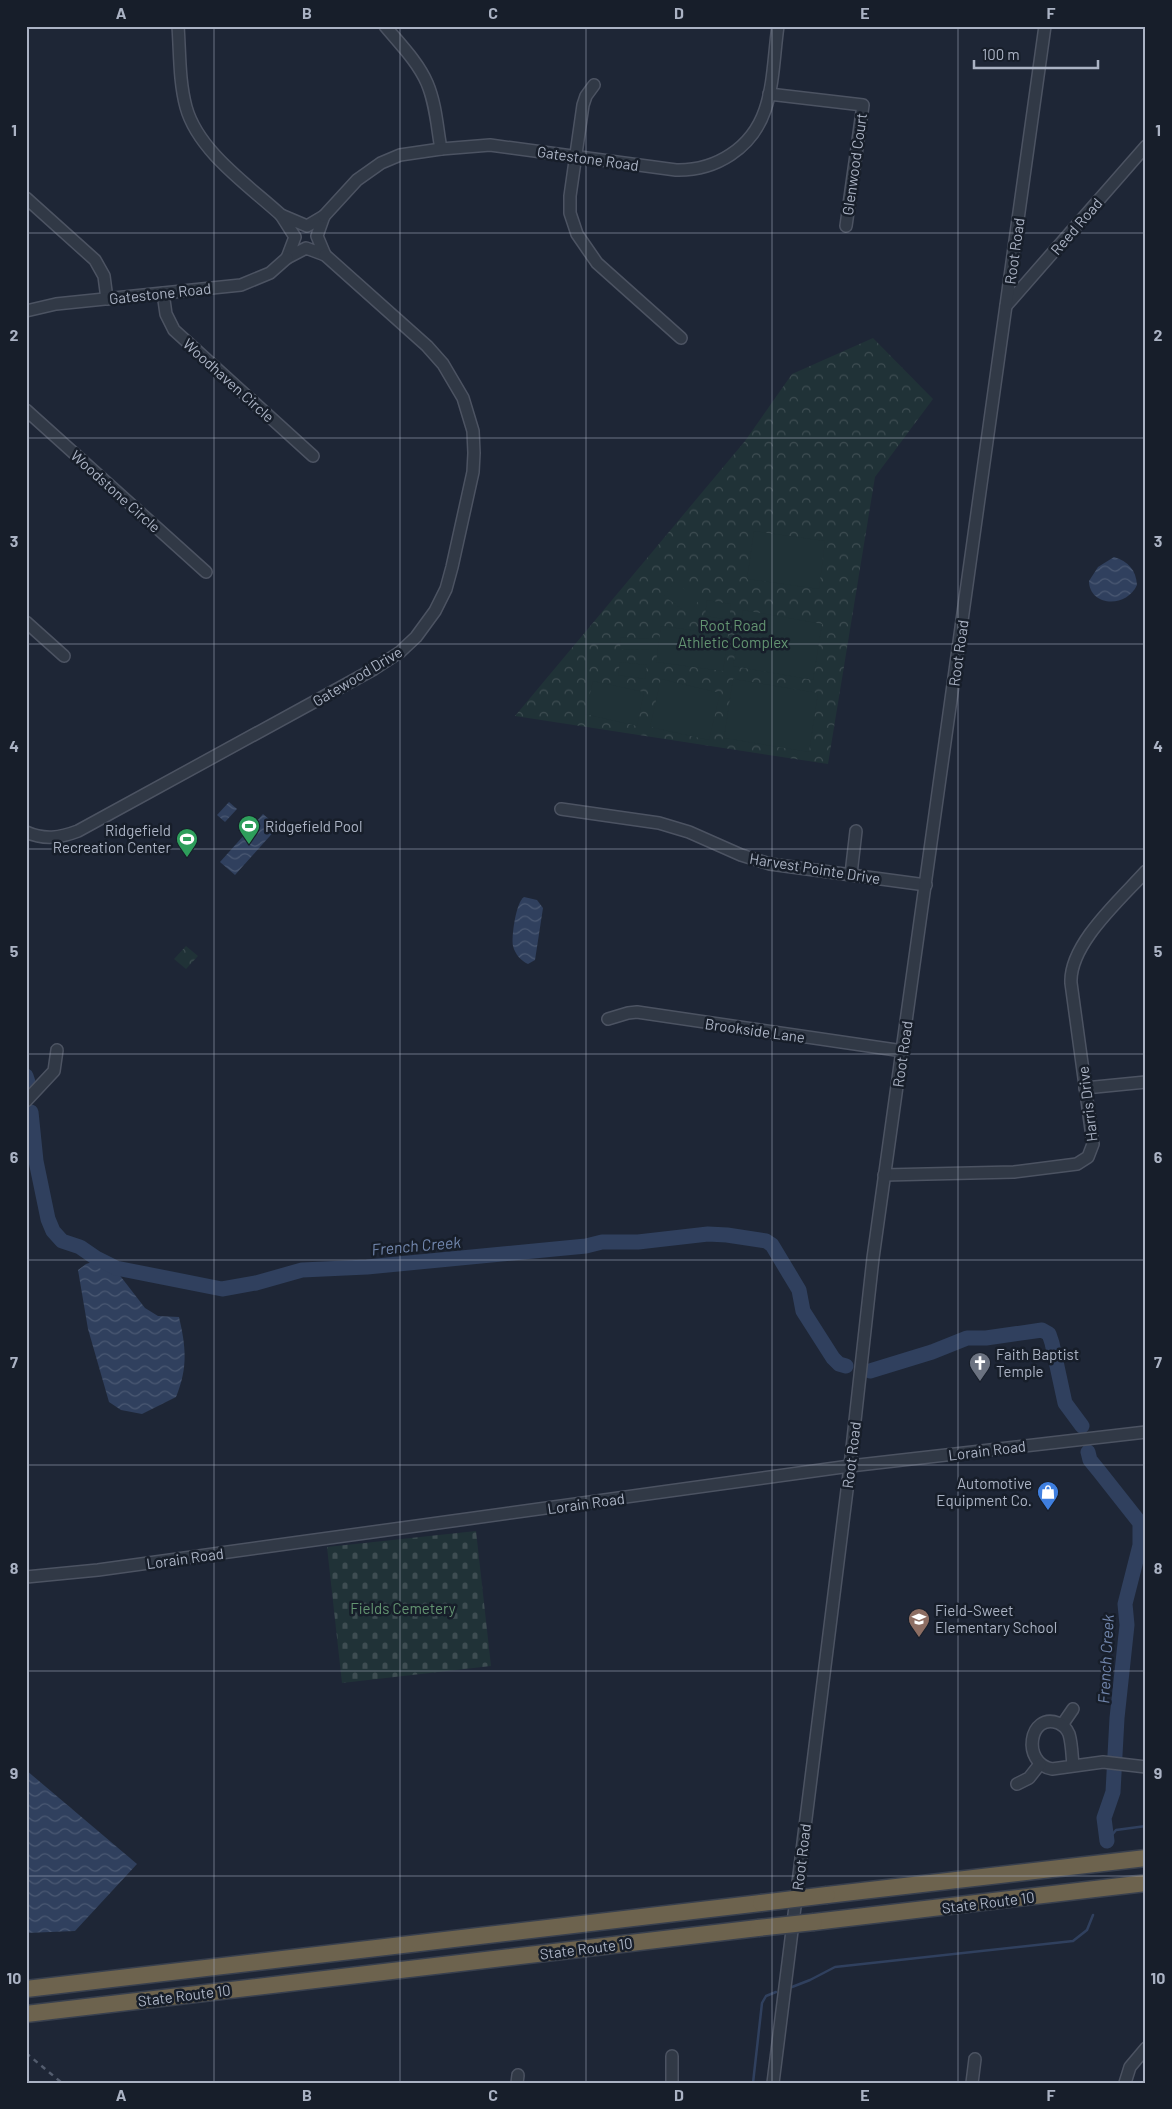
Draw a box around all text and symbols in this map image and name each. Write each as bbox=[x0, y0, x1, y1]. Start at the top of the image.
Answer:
text: A bbox=[116, 3, 127, 22]
text: B bbox=[302, 3, 312, 22]
text: C bbox=[488, 3, 498, 22]
text: D bbox=[674, 3, 684, 22]
text: E bbox=[860, 3, 870, 22]
text: F bbox=[1047, 3, 1056, 22]
scale bar bbox=[974, 38, 1098, 70]
text: 100 m bbox=[982, 45, 1020, 63]
street label: Glenwood Court bbox=[838, 112, 870, 216]
text: 1 bbox=[11, 120, 17, 139]
text: 1 bbox=[1155, 120, 1161, 139]
street label: Gatestone Road bbox=[536, 142, 640, 174]
street label: Reed Road bbox=[1046, 194, 1106, 258]
street label: Root Road bbox=[1000, 217, 1028, 285]
street label: Gatestone Road bbox=[108, 279, 212, 307]
text: 2 bbox=[10, 325, 19, 344]
text: 2 bbox=[1154, 325, 1163, 344]
street label: Woodhaven Circle bbox=[180, 334, 278, 426]
street label: Woodstone Circle bbox=[68, 446, 164, 536]
text: 3 bbox=[10, 531, 18, 550]
text: 3 bbox=[1154, 531, 1162, 550]
park label: Root Road Athletic Complex bbox=[678, 616, 788, 651]
street label: Root Road bbox=[944, 619, 972, 687]
street label: Gatewood Drive bbox=[309, 642, 405, 710]
text: 4 bbox=[9, 736, 19, 755]
text: 4 bbox=[1153, 736, 1163, 755]
sports icon: Ridgefield Pool bbox=[237, 814, 261, 845]
place label: Ridgefield Pool bbox=[265, 817, 362, 835]
place label: Ridgefield Recreation Center bbox=[53, 821, 172, 856]
sports icon: Ridgefield Recreation Center bbox=[175, 827, 199, 858]
street label: Harvest Pointe Drive bbox=[748, 849, 882, 887]
text: 5 bbox=[10, 941, 19, 960]
text: 5 bbox=[1154, 941, 1163, 960]
street label: Brookside Lane bbox=[704, 1014, 806, 1046]
street label: Root Road bbox=[888, 1020, 916, 1088]
street label: Harris Drive bbox=[1073, 1065, 1101, 1143]
text: 6 bbox=[10, 1147, 19, 1166]
text: 6 bbox=[1154, 1147, 1163, 1166]
water label: French Creek bbox=[371, 1232, 462, 1258]
place label: Faith Baptist Temple bbox=[996, 1345, 1079, 1380]
church icon: Faith Baptist Temple bbox=[968, 1351, 992, 1382]
text: 7 bbox=[10, 1352, 18, 1371]
text: 7 bbox=[1154, 1352, 1162, 1371]
street label: Root Road bbox=[838, 1421, 864, 1489]
street label: Lorain Road bbox=[947, 1436, 1027, 1464]
place label: Automotive Equipment Co. bbox=[936, 1474, 1032, 1509]
shop icon: Automotive Equipment Co. bbox=[1036, 1480, 1060, 1511]
street label: Lorain Road bbox=[546, 1489, 626, 1517]
street label: Lorain Road bbox=[145, 1544, 225, 1572]
text: 8 bbox=[10, 1558, 19, 1577]
text: 8 bbox=[1154, 1558, 1163, 1577]
park label: Fields Cemetery bbox=[350, 1599, 456, 1617]
place label: Field-Sweet Elementary School bbox=[935, 1601, 1057, 1636]
school or university icon: Field-Sweet Elementary School bbox=[907, 1607, 931, 1638]
water label: French Creek bbox=[1093, 1614, 1117, 1704]
text: 9 bbox=[10, 1763, 18, 1782]
text: 9 bbox=[1154, 1763, 1162, 1782]
street label: Root Road bbox=[788, 1823, 814, 1891]
street label: State Route 10 bbox=[941, 1887, 1035, 1917]
street label: State Route 10 bbox=[539, 1933, 633, 1963]
text: 10 bbox=[7, 1968, 21, 1987]
text: 10 bbox=[1151, 1968, 1165, 1987]
street label: State Route 10 bbox=[137, 1980, 231, 2010]
text: A bbox=[116, 2085, 127, 2104]
text: B bbox=[302, 2085, 312, 2104]
text: C bbox=[488, 2085, 498, 2104]
text: D bbox=[674, 2085, 684, 2104]
text: E bbox=[860, 2085, 870, 2104]
text: F bbox=[1047, 2085, 1056, 2104]

